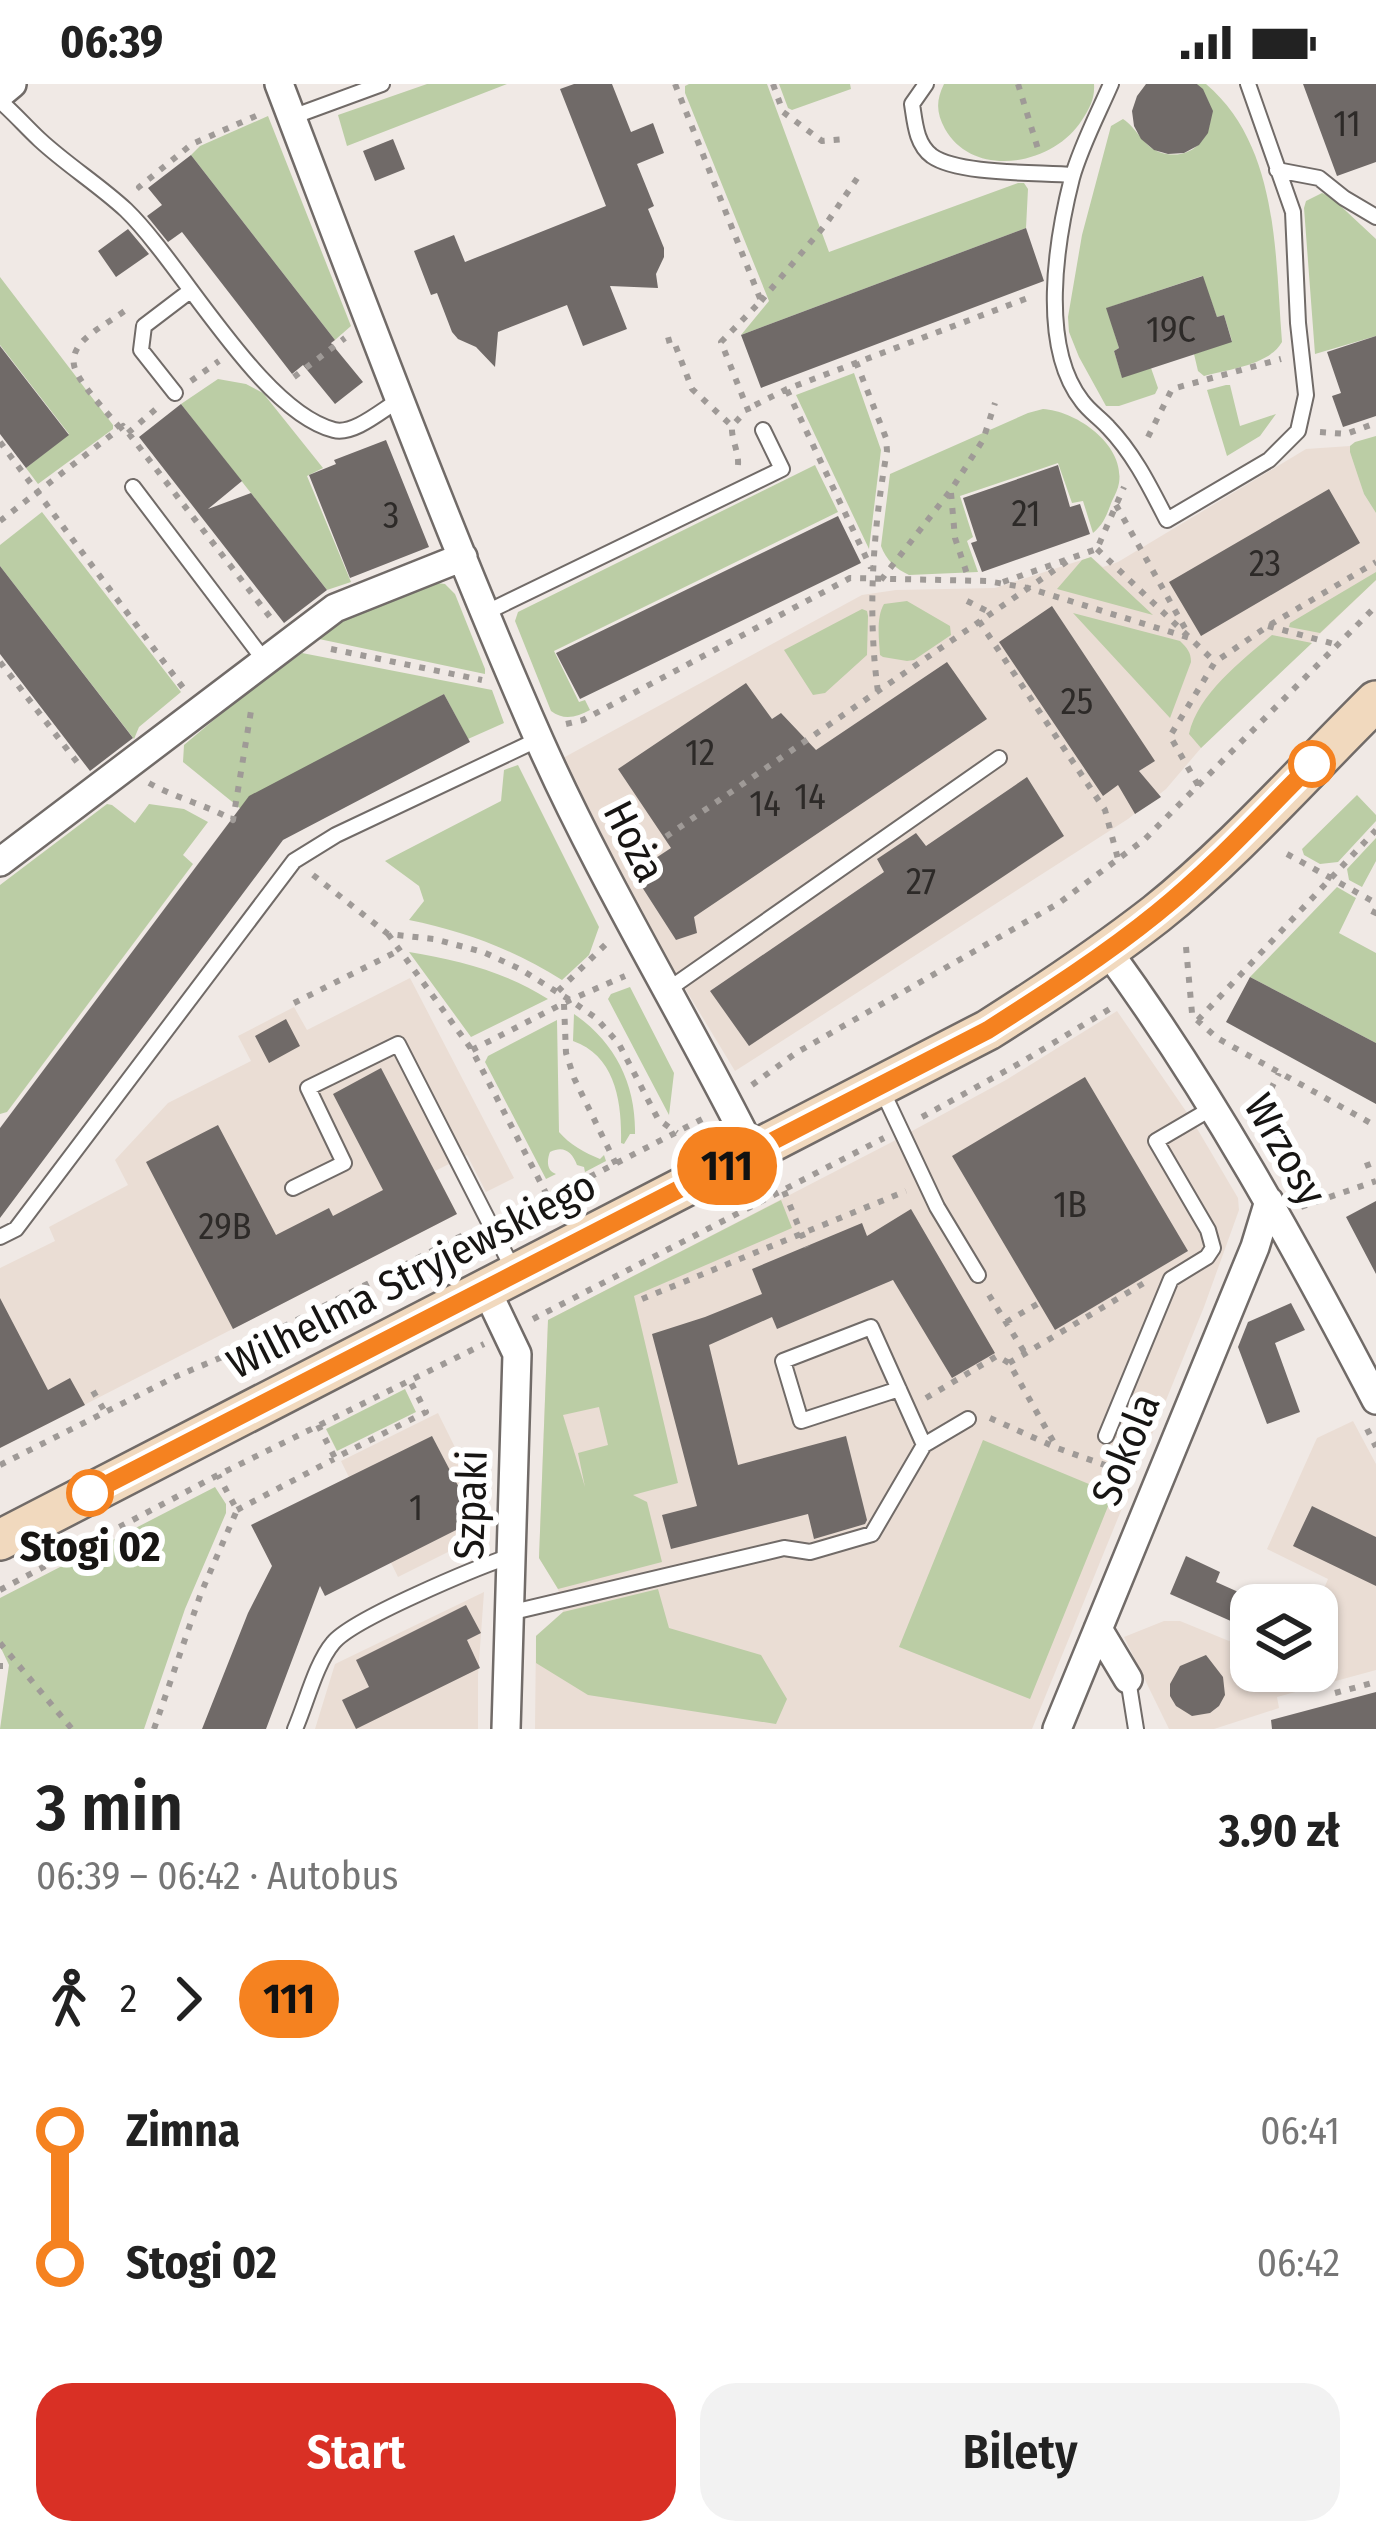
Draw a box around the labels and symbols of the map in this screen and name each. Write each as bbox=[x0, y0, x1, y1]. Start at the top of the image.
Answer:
house number: 11 bbox=[1333, 102, 1361, 146]
house number: 19C bbox=[1146, 308, 1196, 352]
house number: 21 bbox=[1011, 492, 1041, 536]
house number: 3 bbox=[383, 494, 399, 538]
house number: 23 bbox=[1249, 542, 1281, 586]
house number: 25 bbox=[1061, 680, 1093, 724]
house number: 12 bbox=[685, 731, 715, 775]
unlabelled marker bbox=[1290, 742, 1334, 786]
house number: 14 bbox=[794, 775, 826, 819]
house number: 14 bbox=[749, 782, 781, 826]
street label: Hoża bbox=[593, 793, 675, 890]
house number: 27 bbox=[906, 860, 936, 904]
street label: Wrzosy bbox=[1233, 1085, 1337, 1214]
line badge: 111 bbox=[658, 1127, 796, 1205]
street label: Wilhelma Stryjewskiego bbox=[219, 1160, 604, 1389]
house number: 1B bbox=[1053, 1183, 1087, 1227]
house number: 29B bbox=[199, 1205, 251, 1249]
street label: Sokola bbox=[1081, 1386, 1171, 1512]
street label: Szpaki bbox=[444, 1449, 498, 1561]
marker: Stogi 02 bbox=[68, 1471, 112, 1515]
house number: 1 bbox=[409, 1486, 423, 1530]
place label: Stogi 02 bbox=[20, 1522, 160, 1572]

